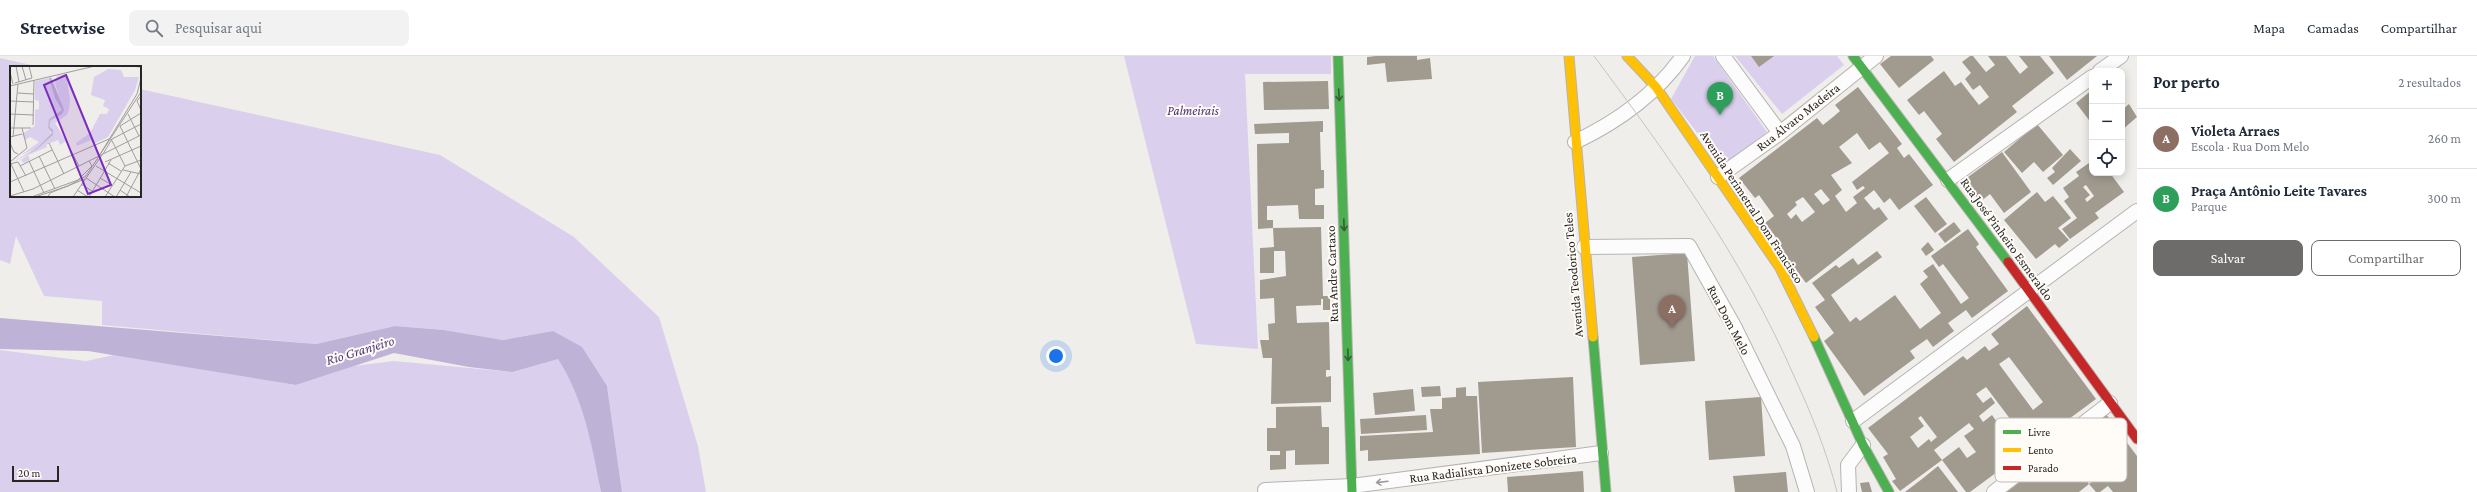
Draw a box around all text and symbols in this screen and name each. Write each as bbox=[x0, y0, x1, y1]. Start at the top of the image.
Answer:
search box bbox=[129, 10, 409, 46]
text: Streetwise bbox=[20, 17, 105, 38]
icon: search bbox=[143, 17, 165, 39]
text: Pesquisar aqui bbox=[175, 20, 262, 36]
text: Mapa bbox=[2253, 20, 2285, 36]
text: Camadas bbox=[2307, 20, 2359, 36]
text: Compartilhar bbox=[2381, 20, 2457, 36]
inset map bbox=[10, 66, 141, 197]
map controls bbox=[2089, 68, 2125, 176]
button: + bbox=[2089, 68, 2125, 104]
text: Por perto bbox=[2153, 73, 2220, 92]
text: 2 resultados bbox=[2398, 75, 2461, 90]
street label: Rua Álvaro Madeira bbox=[1753, 80, 1843, 154]
pin: B bbox=[1707, 82, 1733, 115]
one-way arrow bbox=[1335, 88, 1343, 101]
park label: Palmeirais bbox=[1167, 103, 1219, 118]
button: − bbox=[2089, 104, 2125, 140]
text: Violeta Arraes bbox=[2191, 123, 2280, 139]
street label: Avenida Perimetral Dom Francisco bbox=[1697, 128, 1807, 286]
text: A bbox=[2162, 131, 2170, 146]
text: 260 m bbox=[2428, 131, 2461, 146]
text: Escola · Rua Dom Melo bbox=[2191, 139, 2309, 154]
button: locate bbox=[2089, 140, 2125, 176]
street label: Rua José Pinheiro Esmeraldo bbox=[1958, 175, 2056, 303]
text: Praça Antônio Leite Tavares bbox=[2191, 183, 2367, 199]
text: B bbox=[2162, 191, 2170, 206]
text: 300 m bbox=[2427, 191, 2461, 206]
text: Parque bbox=[2191, 199, 2227, 214]
street label: Avenida Teodorico Teles bbox=[1560, 212, 1586, 338]
one-way arrow bbox=[1340, 218, 1348, 231]
street label: Rua Andre Cartaxo bbox=[1323, 225, 1341, 323]
button: Salvar bbox=[2153, 240, 2303, 276]
button: Compartilhar bbox=[2311, 240, 2461, 276]
street label: Rua Dom Melo bbox=[1704, 283, 1754, 357]
pin: A bbox=[1659, 295, 1685, 328]
water label: Rio Granjeiro bbox=[324, 332, 396, 369]
your location bbox=[1046, 346, 1066, 366]
one-way arrow bbox=[1344, 348, 1352, 361]
legend bbox=[1995, 418, 2127, 482]
text: Livre bbox=[2028, 426, 2050, 438]
text: Lento bbox=[2028, 444, 2054, 456]
street label: Rua Radialista Donizete Sobreira bbox=[1408, 450, 1578, 486]
text: Parado bbox=[2028, 462, 2059, 474]
scale bar bbox=[12, 464, 59, 483]
text: 20 m bbox=[18, 467, 40, 479]
one-way arrow bbox=[1376, 478, 1389, 486]

